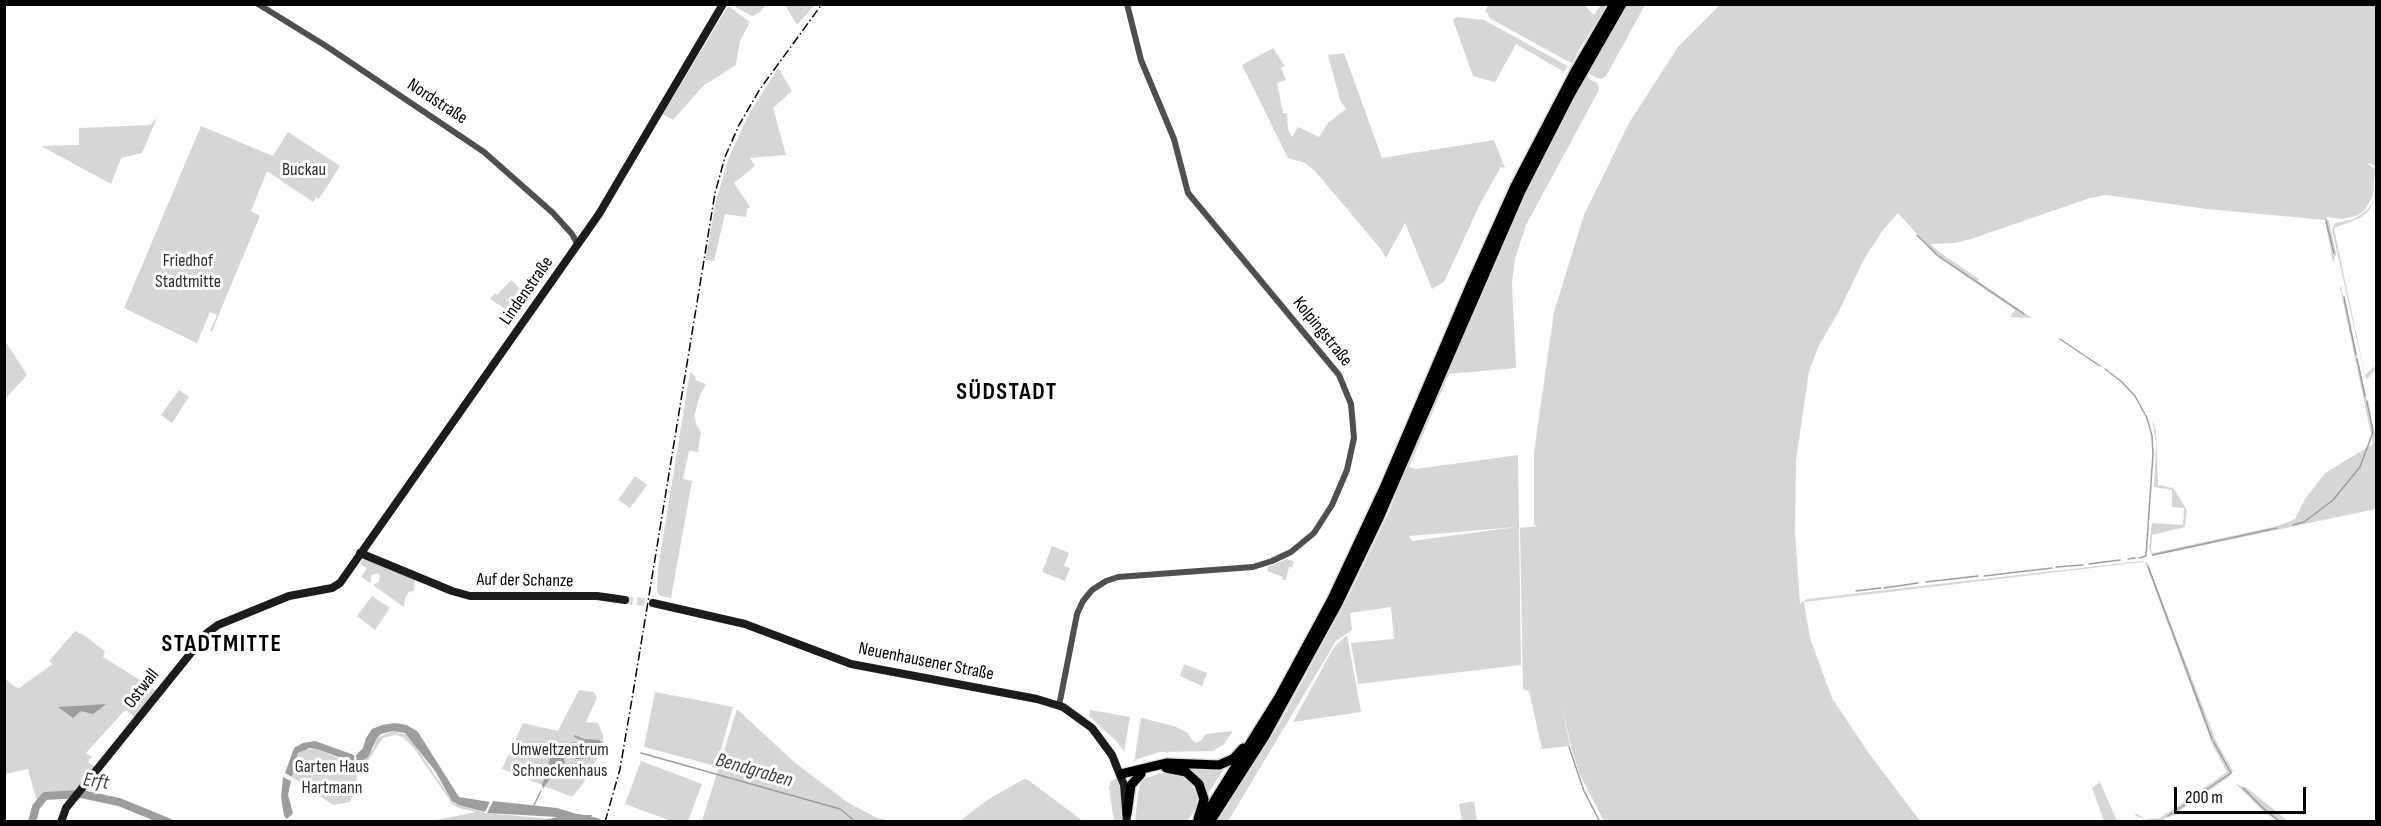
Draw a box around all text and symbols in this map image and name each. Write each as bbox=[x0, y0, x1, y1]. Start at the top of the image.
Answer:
street label: Nordstraße bbox=[403, 75, 471, 129]
park label: Buckau bbox=[282, 159, 326, 181]
park label: Friedhof Stadtmitte bbox=[155, 250, 221, 292]
street label: Lindenstraße bbox=[496, 253, 558, 329]
street label: Kolpingstraße bbox=[1288, 293, 1356, 371]
district label: SÜDSTADT bbox=[956, 379, 1058, 407]
street label: Auf der Schanze bbox=[476, 569, 574, 593]
district label: STADTMITTE bbox=[162, 631, 282, 659]
street label: Neuenhausener Straße bbox=[856, 638, 996, 686]
street label: Ostwall bbox=[120, 665, 164, 713]
park label: Umweltzentrum Schneckenhaus bbox=[511, 739, 609, 782]
water label: Bendgraben bbox=[713, 749, 795, 793]
park label: Garten Haus Hartmann bbox=[295, 756, 369, 798]
water label: Erft bbox=[82, 768, 110, 796]
scale bar bbox=[2177, 775, 2309, 813]
text: 200 m bbox=[2185, 787, 2223, 808]

